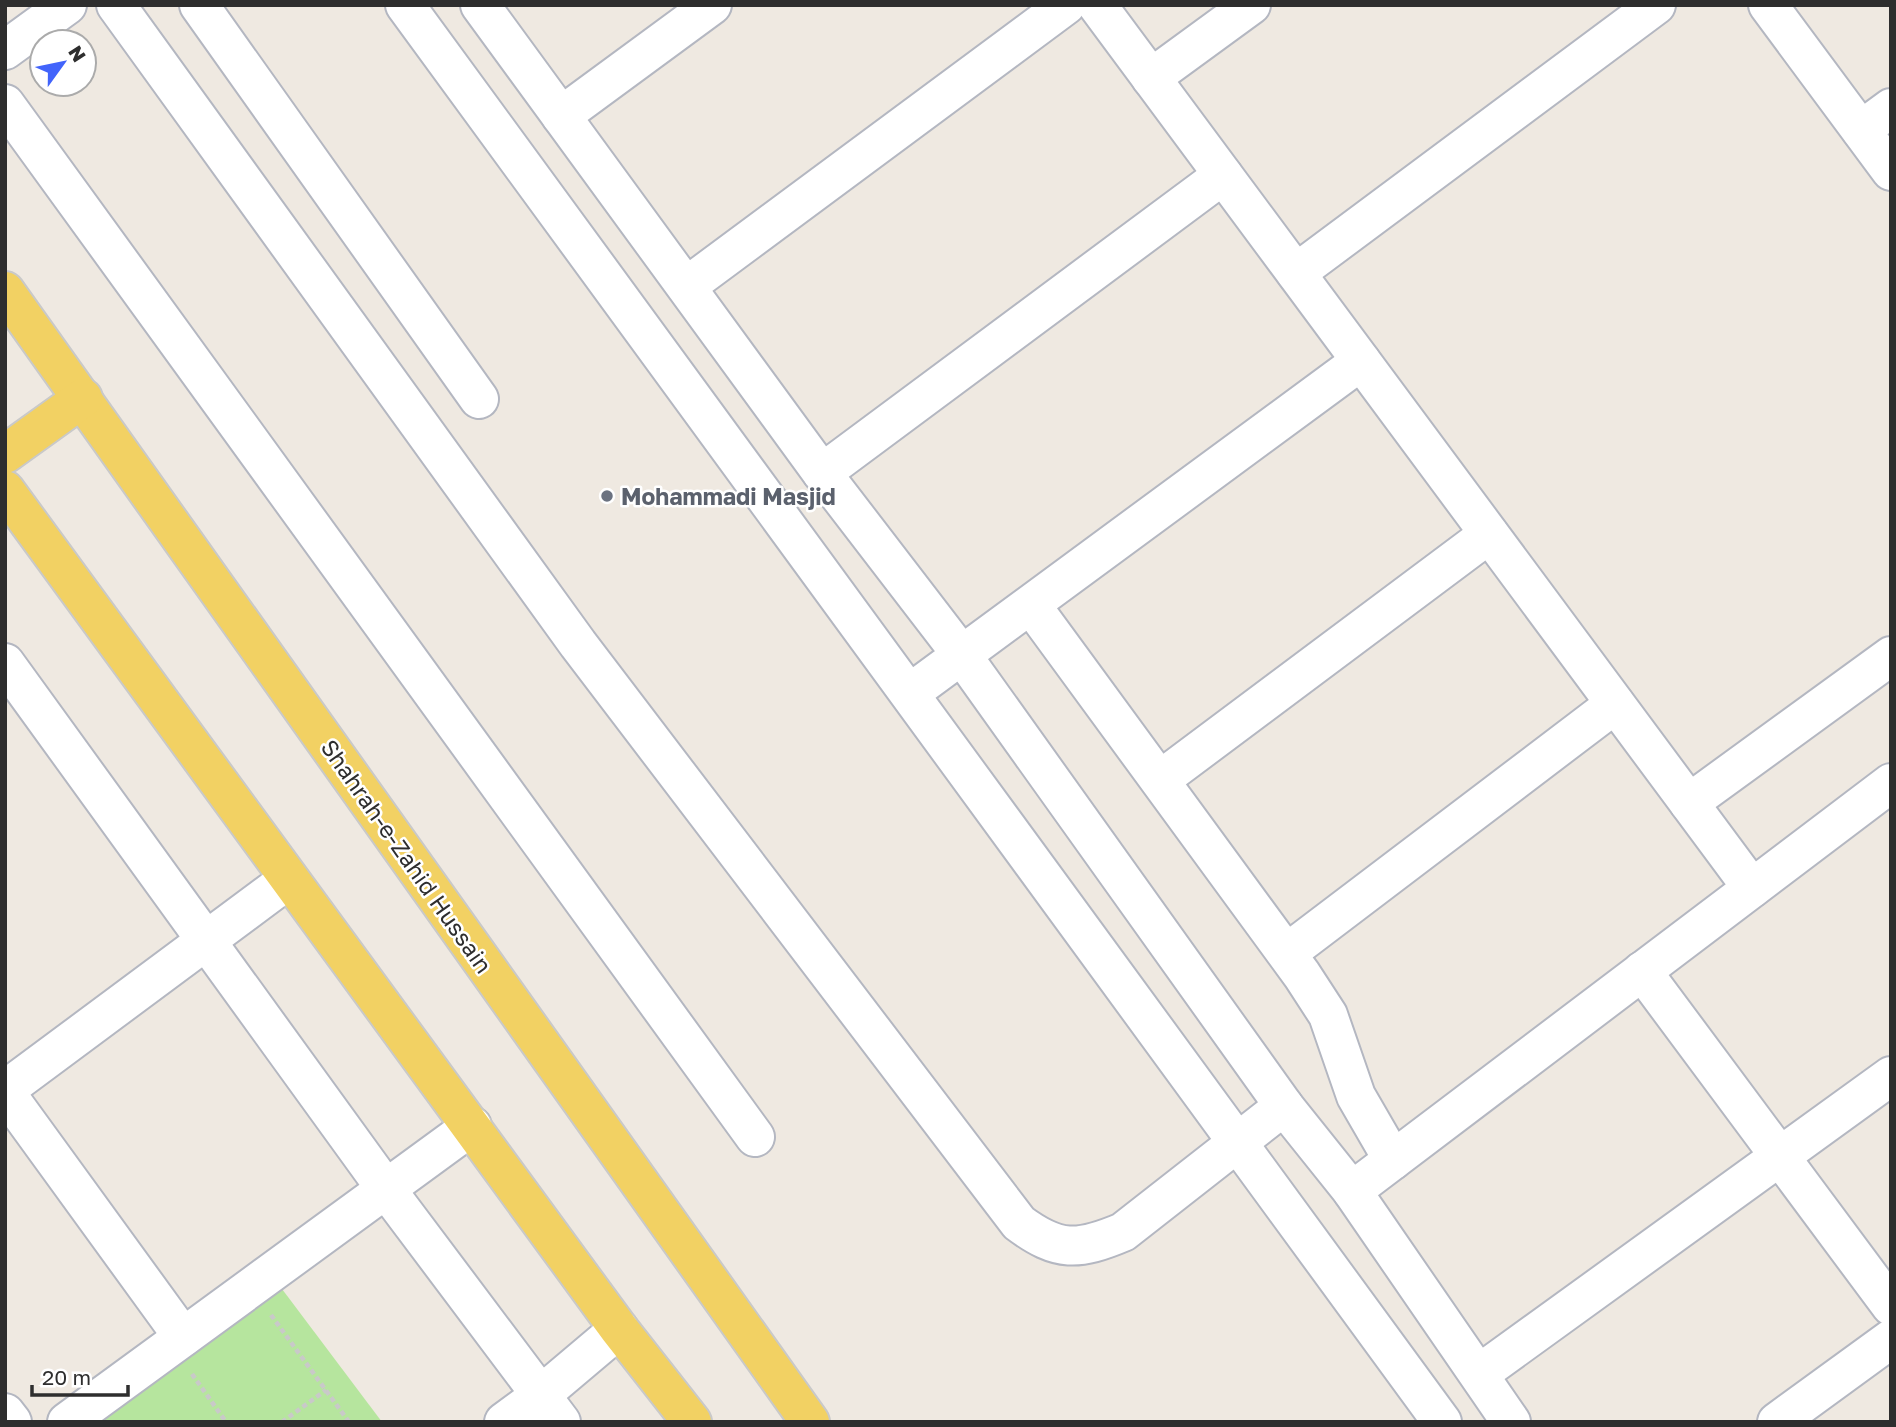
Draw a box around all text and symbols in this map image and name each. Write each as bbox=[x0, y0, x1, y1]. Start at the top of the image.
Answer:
north arrow bbox=[28, 28, 98, 98]
text: N bbox=[64, 41, 91, 66]
place label: Mohammadi Masjid bbox=[621, 482, 836, 510]
marker: Mohammadi Masjid bbox=[599, 488, 615, 504]
street label: Shahrah-e-Zahid Hussain bbox=[316, 734, 498, 978]
scale bar bbox=[32, 1354, 128, 1398]
text: 20 m bbox=[42, 1364, 91, 1390]

